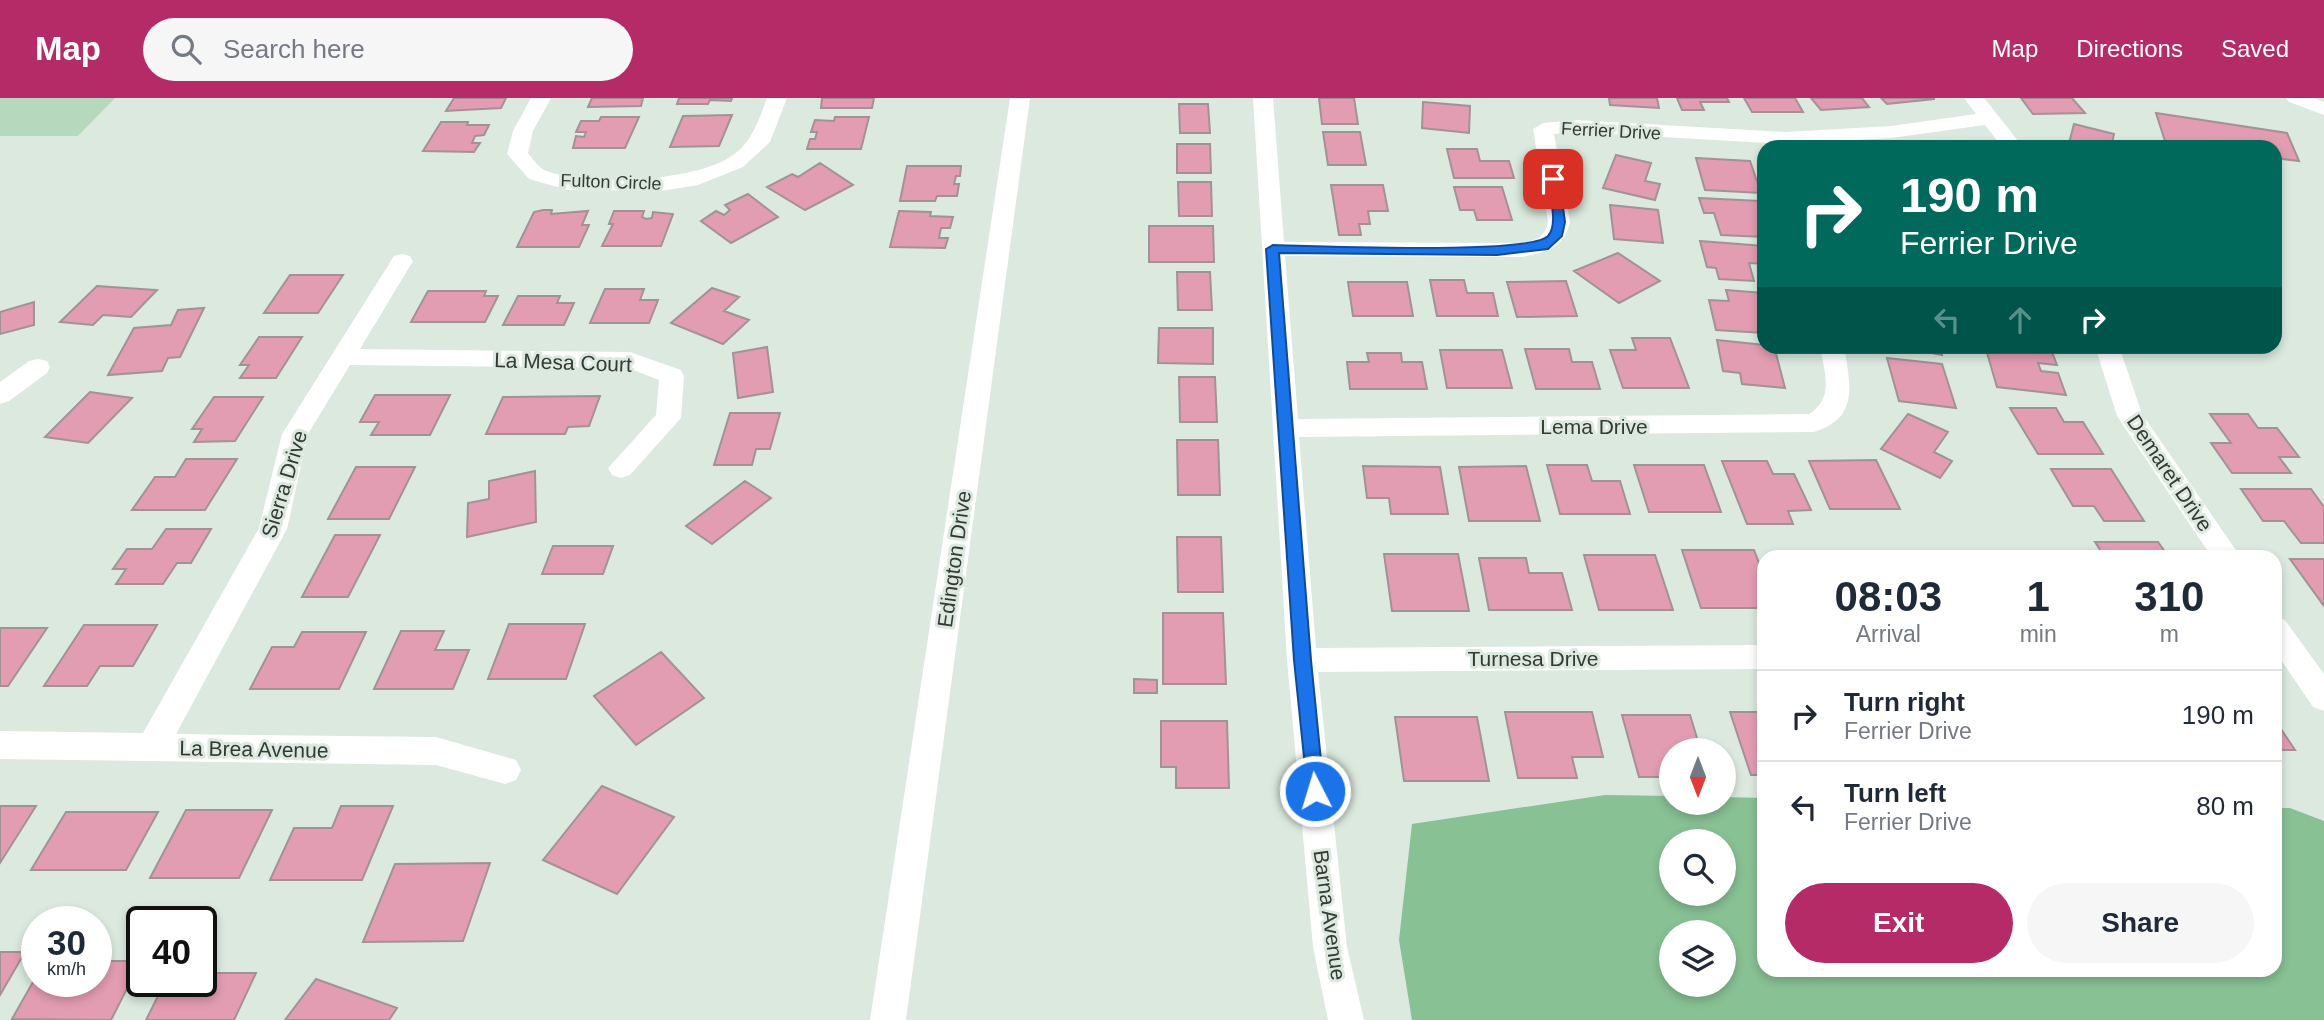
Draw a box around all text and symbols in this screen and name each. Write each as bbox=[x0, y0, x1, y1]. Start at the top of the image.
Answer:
search box bbox=[143, 18, 633, 81]
text: Map bbox=[35, 30, 101, 67]
icon: search bbox=[167, 30, 205, 68]
text: Search here bbox=[223, 34, 365, 64]
text: Map bbox=[1992, 35, 2038, 62]
text: Directions bbox=[2076, 35, 2183, 62]
text: Saved bbox=[2221, 35, 2289, 62]
street label: Ferrier Drive bbox=[1561, 118, 1661, 144]
pin bbox=[1523, 149, 1583, 209]
icon: arrive bbox=[1534, 160, 1572, 198]
icon: right bbox=[1785, 168, 1876, 259]
text: 190 m bbox=[1900, 168, 2039, 222]
street label: Fulton Circle bbox=[560, 170, 662, 194]
text: Ferrier Drive bbox=[1900, 225, 2078, 261]
icon: left bbox=[1928, 301, 1966, 339]
icon: ahead bbox=[2001, 301, 2039, 339]
icon: right bbox=[2074, 301, 2112, 339]
street label: La Mesa Court bbox=[494, 348, 632, 376]
street label: Demaret Drive bbox=[2123, 410, 2217, 536]
street label: Lema Drive bbox=[1540, 415, 1648, 438]
street label: Sierra Drive bbox=[257, 428, 311, 540]
street label: Edington Drive bbox=[933, 489, 975, 629]
text: 08:03 bbox=[1835, 573, 1942, 620]
text: 1 bbox=[2026, 573, 2050, 620]
text: 310 bbox=[2134, 573, 2204, 620]
text: Arrival bbox=[1856, 621, 1921, 647]
text: min bbox=[2020, 621, 2057, 647]
text: m bbox=[2160, 621, 2179, 647]
street label: Turnesa Drive bbox=[1467, 647, 1599, 670]
text: Turn right bbox=[1844, 687, 1965, 717]
icon: right bbox=[1785, 697, 1823, 735]
text: 190 m bbox=[2182, 700, 2254, 730]
text: Ferrier Drive bbox=[1844, 718, 1972, 744]
street label: La Brea Avenue bbox=[179, 736, 329, 762]
north arrow bbox=[1659, 738, 1736, 816]
map controls bbox=[1659, 738, 1736, 997]
position arrow bbox=[1278, 754, 1352, 828]
text: Turn left bbox=[1844, 778, 1946, 808]
icon: left bbox=[1785, 788, 1823, 826]
text: 80 m bbox=[2196, 791, 2254, 821]
text: Ferrier Drive bbox=[1844, 809, 1972, 835]
button: search bbox=[1659, 829, 1736, 906]
street label: Barna Avenue bbox=[1309, 848, 1351, 982]
button: Exit bbox=[1785, 883, 2013, 963]
button: Share bbox=[2027, 883, 2254, 963]
speed limit sign: 40 bbox=[126, 906, 217, 997]
button: layers bbox=[1659, 920, 1736, 997]
text: 30 bbox=[47, 923, 86, 962]
text: km/h bbox=[47, 959, 86, 979]

